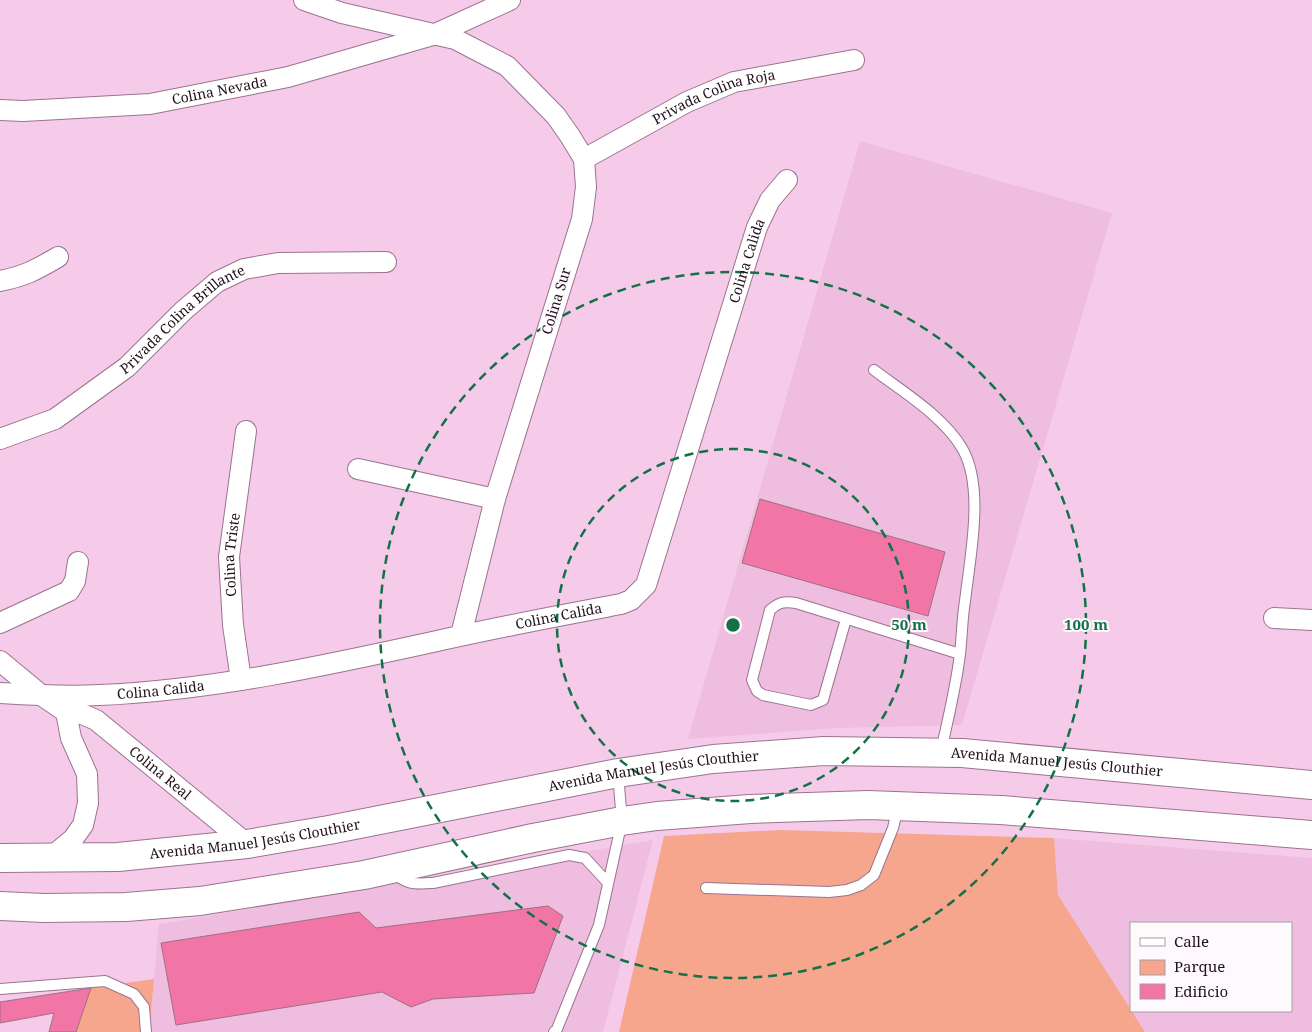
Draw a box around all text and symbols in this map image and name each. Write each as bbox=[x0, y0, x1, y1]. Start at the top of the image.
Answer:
street label: Privada Colina Roja bbox=[649, 65, 777, 128]
street label: Colina Nevada bbox=[170, 71, 269, 109]
street label: Colina Calida bbox=[724, 215, 769, 305]
street label: Privada Colina Brillante bbox=[116, 260, 248, 378]
street label: Colina Sur bbox=[536, 265, 575, 337]
street label: Colina Triste bbox=[219, 511, 244, 597]
street label: Colina Calida bbox=[514, 598, 604, 633]
text: 50 m bbox=[891, 614, 927, 634]
text: 100 m bbox=[1064, 614, 1108, 634]
centre of rings bbox=[724, 616, 742, 634]
street label: Colina Calida bbox=[116, 675, 206, 703]
street label: Colina Real bbox=[126, 741, 196, 804]
street label: Avenida Manuel Jesús Clouthier bbox=[951, 743, 1164, 780]
street label: Avenida Manuel Jesús Clouthier bbox=[547, 746, 760, 796]
street label: Avenida Manuel Jesús Clouthier bbox=[148, 814, 362, 863]
legend bbox=[1130, 922, 1292, 1012]
text: Calle bbox=[1174, 931, 1209, 951]
text: Parque bbox=[1174, 956, 1225, 976]
text: Edificio bbox=[1174, 981, 1228, 1001]

